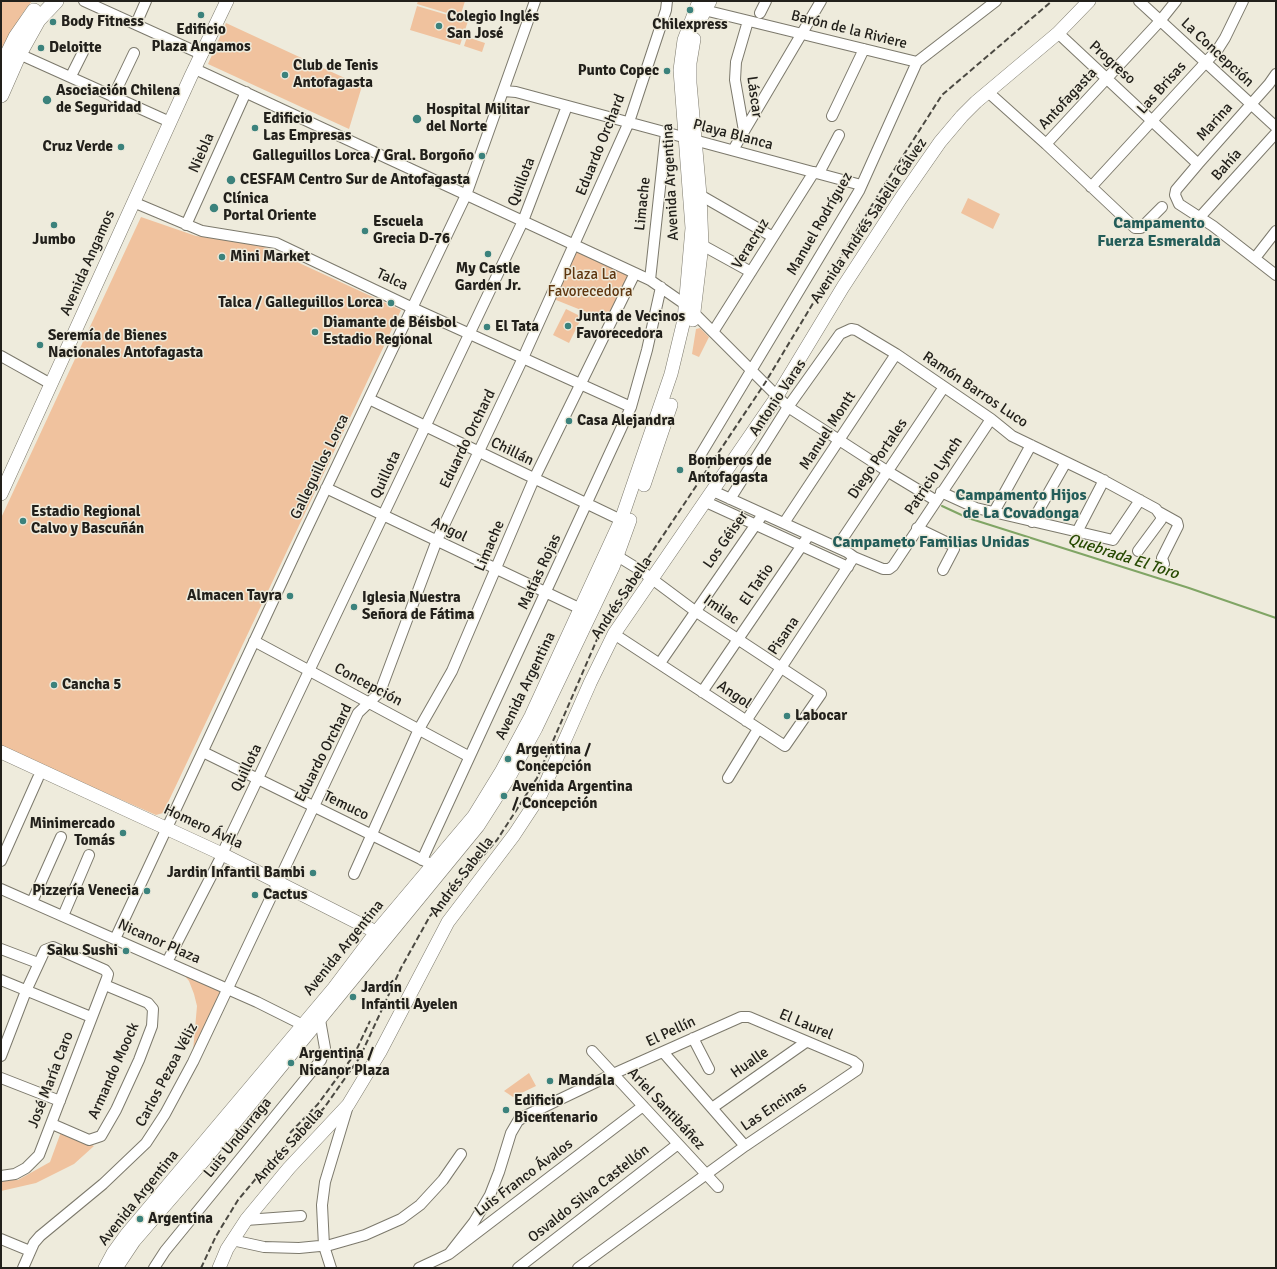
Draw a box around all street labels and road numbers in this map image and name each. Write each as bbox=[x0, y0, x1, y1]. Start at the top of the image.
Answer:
street label: Barón de la Riviere bbox=[789, 7, 909, 53]
street label: La Concepción bbox=[1177, 15, 1257, 91]
street label: Progreso bbox=[1085, 37, 1139, 89]
street label: Las Brisas bbox=[1134, 58, 1190, 118]
street label: Antofagasta bbox=[1035, 64, 1101, 134]
street label: Láscar bbox=[742, 75, 766, 119]
street label: Eduardo Orchard bbox=[572, 92, 630, 198]
street label: Marina bbox=[1193, 99, 1237, 145]
street label: Playa Blanca bbox=[691, 116, 775, 154]
street label: Avenida Argentina bbox=[659, 123, 683, 241]
street label: Niebla bbox=[185, 130, 219, 176]
street label: Avenida Andrés Sabella Gálvez bbox=[807, 135, 931, 307]
street label: Bahía bbox=[1208, 145, 1246, 185]
street label: Quillota bbox=[504, 155, 540, 209]
street label: Manuel Rodríguez bbox=[783, 169, 857, 279]
street label: Limache bbox=[631, 176, 655, 232]
street label: Avenida Angamos bbox=[57, 208, 119, 318]
street label: Veracruz bbox=[729, 216, 773, 272]
street label: Talca bbox=[373, 265, 411, 295]
street label: Ramón Barros Luco bbox=[919, 348, 1031, 432]
street label: Antonio Varas bbox=[746, 356, 810, 440]
street label: Eduardo Orchard bbox=[436, 387, 500, 491]
street label: Manuel Montt bbox=[796, 388, 860, 474]
street label: Galleguillos Lorca bbox=[287, 412, 353, 522]
street label: Diego Portales bbox=[844, 415, 912, 503]
street label: Patricio Lynch bbox=[901, 433, 967, 519]
street label: Chillán bbox=[487, 434, 537, 470]
street label: Quillota bbox=[367, 448, 405, 502]
street label: Los Géiser bbox=[700, 508, 752, 572]
street label: Angol bbox=[428, 514, 470, 546]
street label: Limache bbox=[471, 518, 509, 574]
street label: Matías Rojas bbox=[515, 531, 565, 613]
street label: Andrés Sabella bbox=[588, 553, 656, 643]
street label: El Tatio bbox=[736, 561, 778, 609]
street label: Imilac bbox=[700, 591, 742, 629]
street label: Pisana bbox=[765, 613, 803, 659]
street label: Avenida Argentina bbox=[492, 629, 560, 743]
street label: Concepción bbox=[331, 660, 405, 710]
street label: Angol bbox=[713, 677, 755, 713]
street label: Eduardo Orchard bbox=[292, 701, 356, 805]
street label: Quillota bbox=[228, 741, 266, 795]
street label: Temuco bbox=[320, 787, 372, 825]
street label: Homero Ávila bbox=[161, 801, 245, 853]
street label: Andrés Sabella bbox=[426, 833, 498, 921]
street label: Avenida Argentina bbox=[300, 897, 388, 999]
street label: Nicanor Plaza bbox=[115, 916, 203, 968]
street label: El Laurel bbox=[776, 1006, 836, 1044]
street label: El Pellín bbox=[643, 1013, 699, 1051]
street label: Armando Moock bbox=[85, 1020, 143, 1122]
street label: Carlos Pezoa Véliz bbox=[132, 1020, 202, 1130]
street label: José María Caro bbox=[24, 1029, 78, 1131]
street label: Hualle bbox=[728, 1044, 772, 1082]
street label: Ariel Santibáñez bbox=[623, 1064, 709, 1154]
street label: Las Encinas bbox=[738, 1078, 810, 1136]
street label: Luis Undurraga bbox=[200, 1094, 276, 1182]
street label: Andrés Sabella bbox=[250, 1104, 328, 1188]
street label: Luis Franco Ávalos bbox=[471, 1135, 577, 1221]
street label: Osvaldo Silva Castellón bbox=[525, 1141, 653, 1247]
street label: Avenida Argentina bbox=[95, 1147, 183, 1249]

